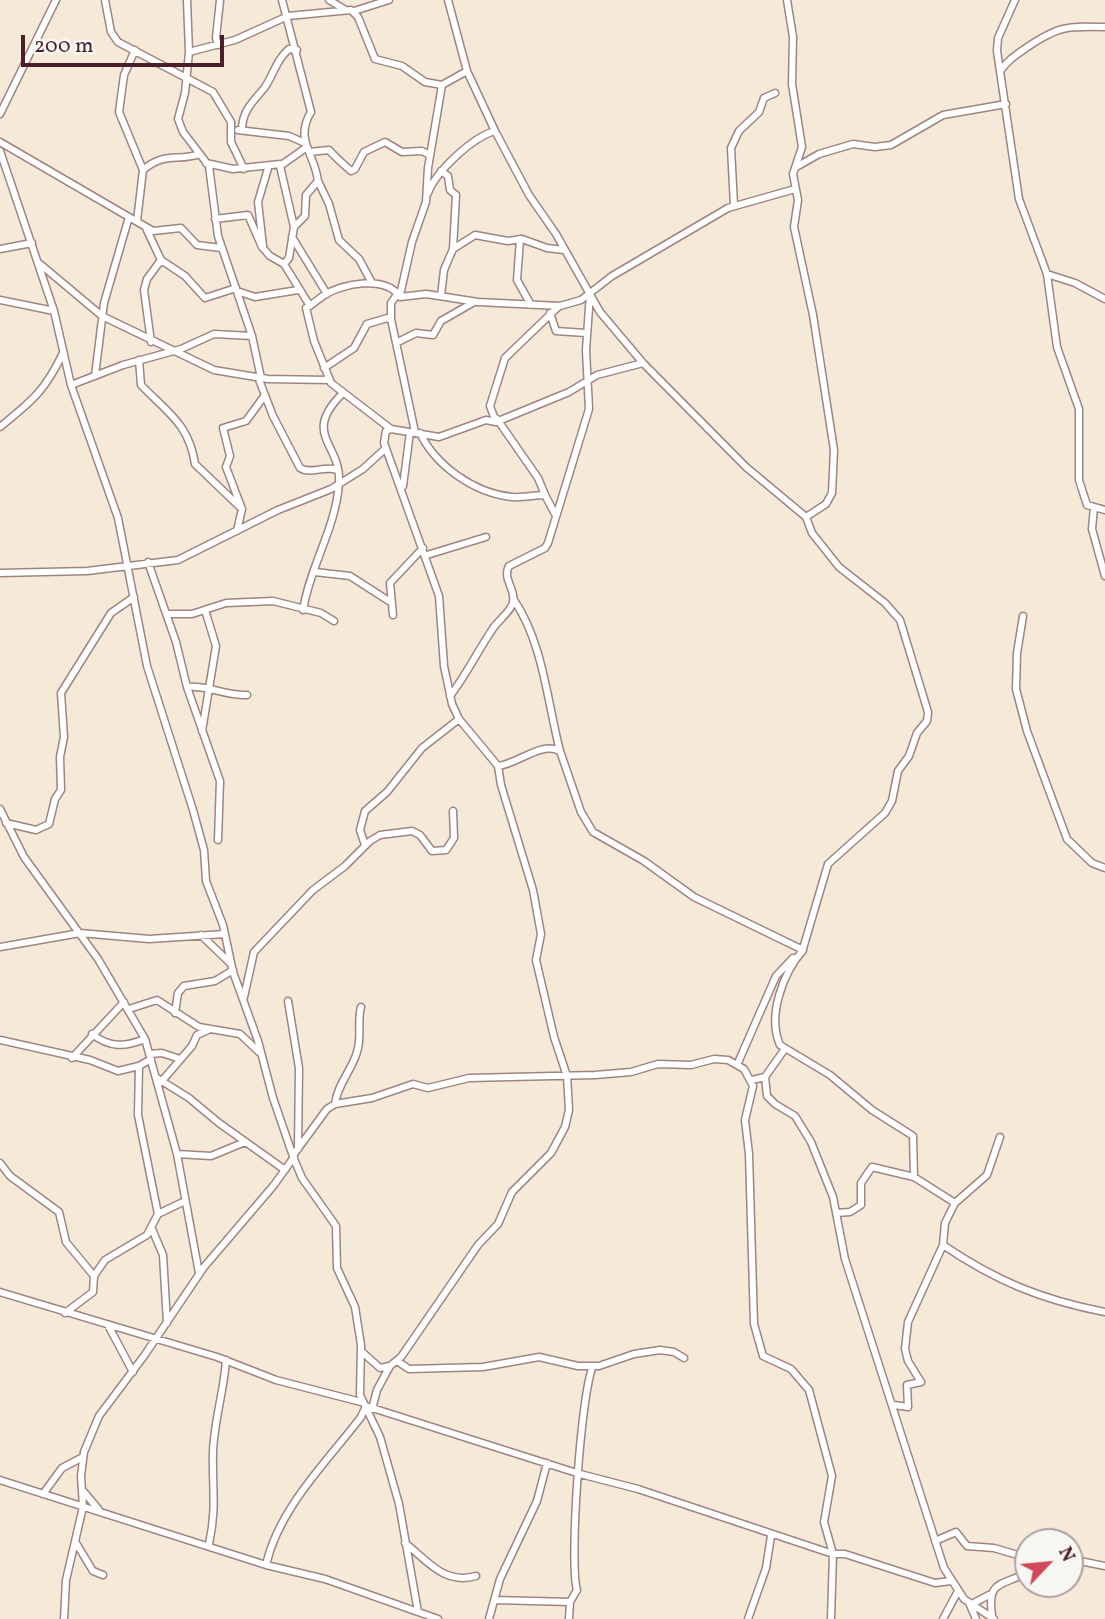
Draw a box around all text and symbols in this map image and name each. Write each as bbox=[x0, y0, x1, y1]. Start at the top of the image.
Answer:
scale bar bbox=[24, 21, 228, 65]
text: 200 m bbox=[34, 32, 94, 61]
north arrow bbox=[1014, 1528, 1084, 1598]
text: N bbox=[1051, 1543, 1081, 1567]

